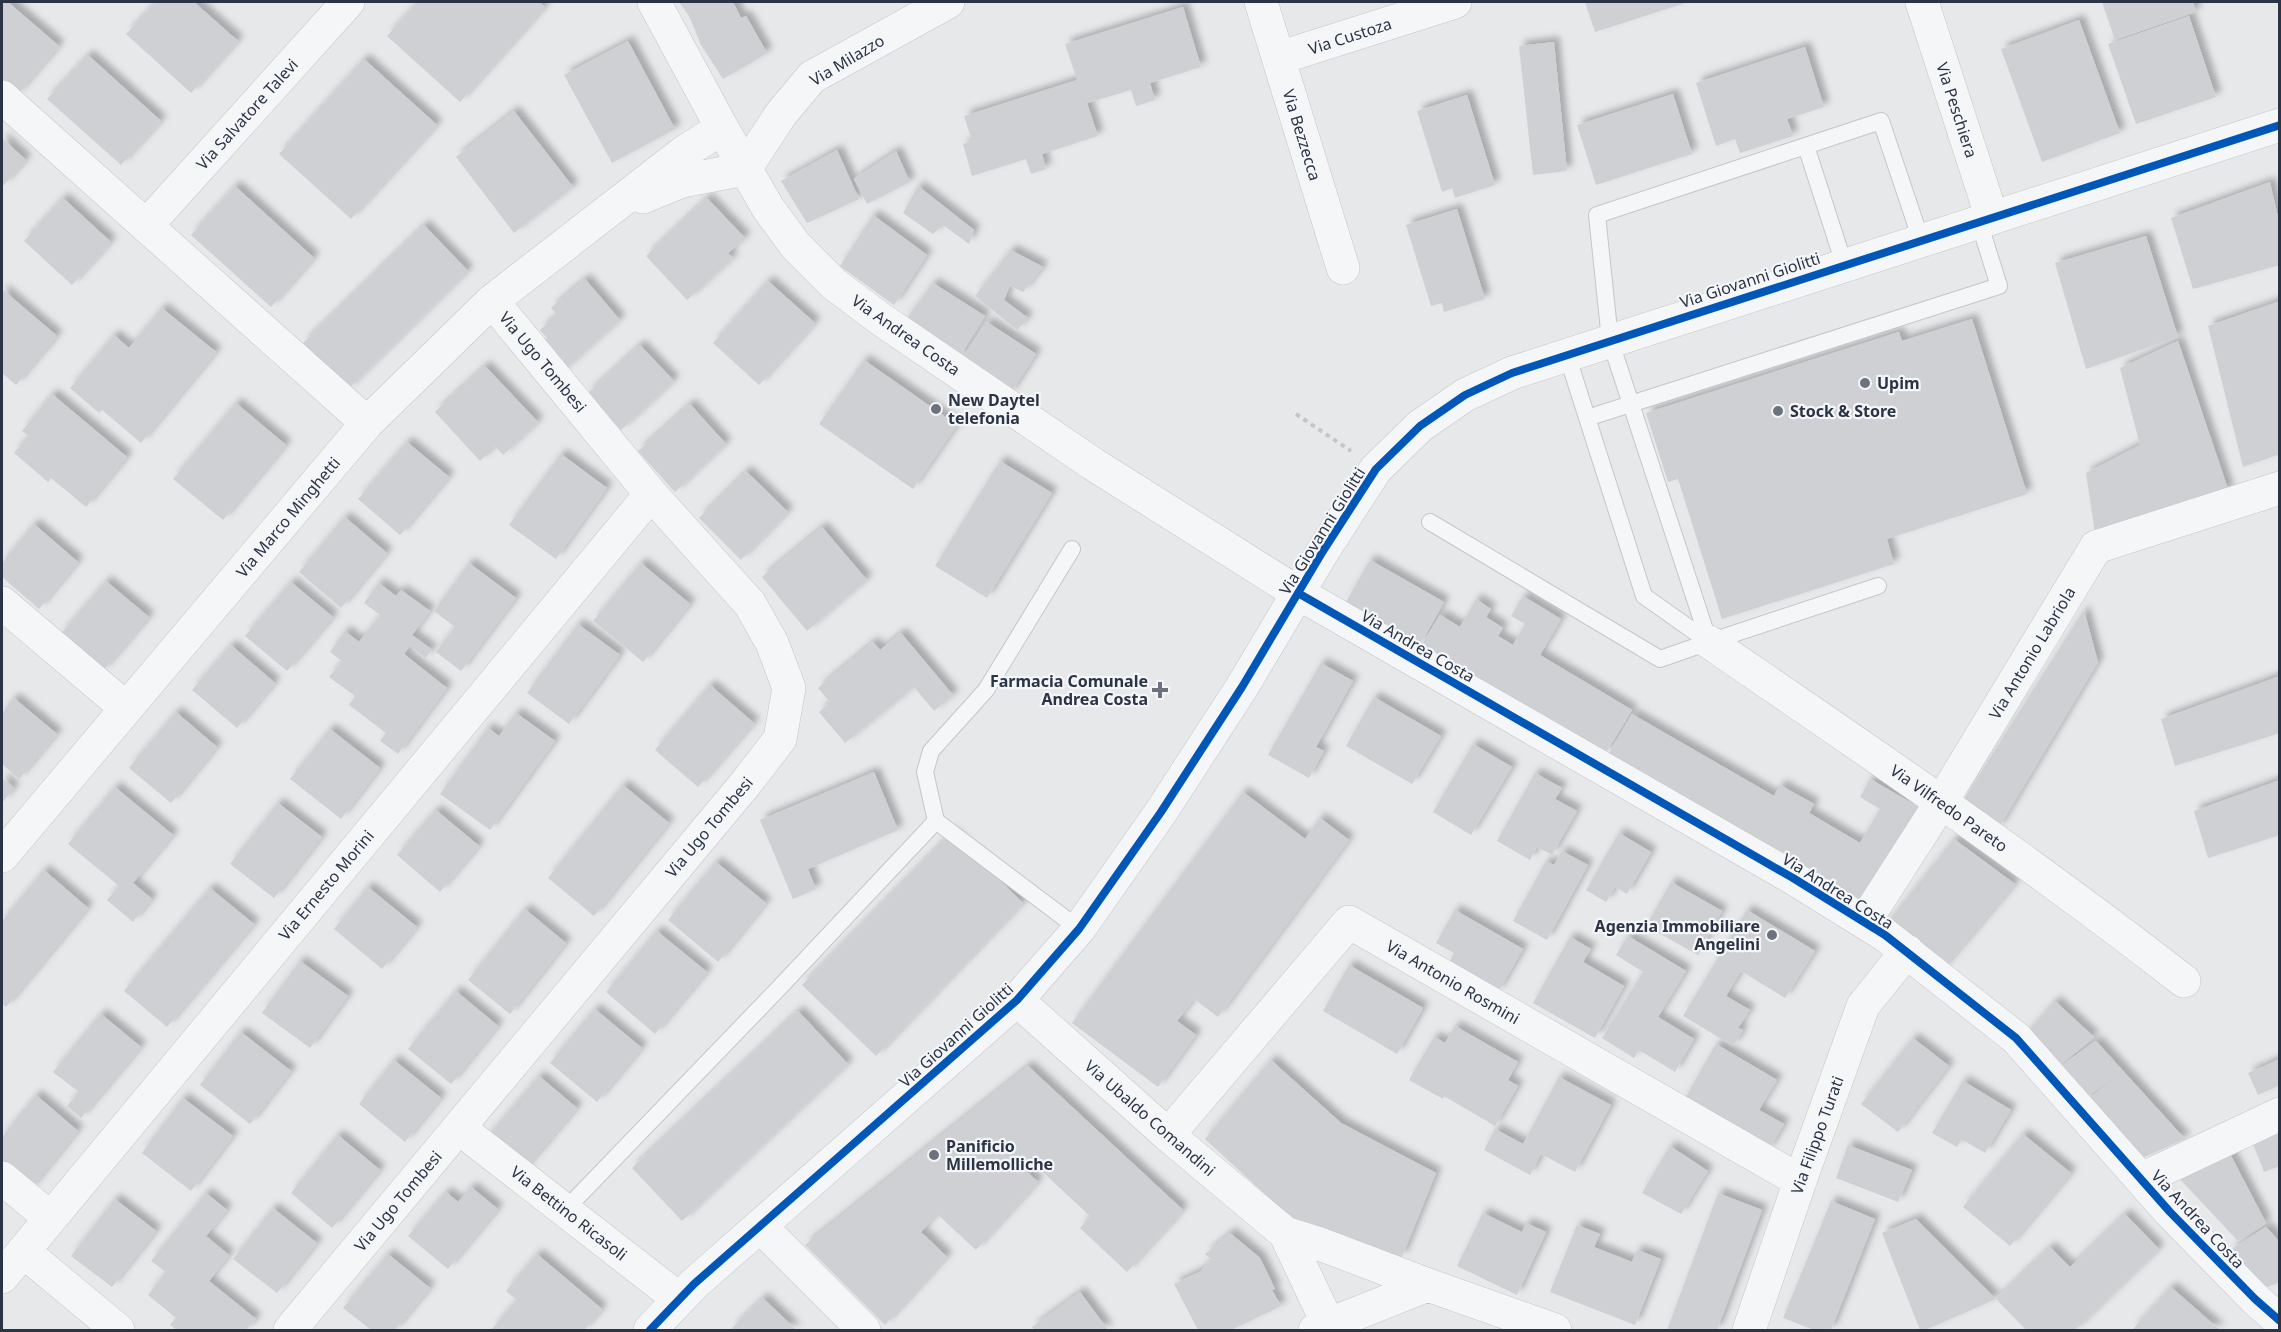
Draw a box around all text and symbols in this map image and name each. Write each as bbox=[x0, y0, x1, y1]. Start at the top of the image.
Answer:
street label: Via Custoza bbox=[1306, 12, 1394, 60]
street label: Via Milazzo bbox=[806, 29, 888, 91]
street label: Via Salvatore Talevi bbox=[191, 54, 303, 174]
street label: Via Peschiera bbox=[1931, 59, 1983, 161]
street label: Via Bezzecca bbox=[1278, 87, 1326, 183]
street label: Via Giovanni Giolitti bbox=[1677, 247, 1823, 313]
street label: Via Andrea Costa bbox=[847, 289, 965, 381]
street label: Via Ugo Tombesi bbox=[494, 307, 592, 417]
place label: Upim bbox=[1877, 372, 1920, 394]
marker: Upim bbox=[1858, 376, 1872, 390]
place label: New Daytel telefonia bbox=[948, 389, 1040, 429]
place label: Stock & Store bbox=[1790, 400, 1896, 422]
marker: New Daytel telefonia bbox=[929, 402, 943, 416]
marker: Stock & Store bbox=[1771, 404, 1785, 418]
street label: Via Marco Minghetti bbox=[231, 452, 345, 582]
street label: Via Giovanni Giolitti bbox=[1274, 463, 1370, 599]
street label: Via Antonio Labriola bbox=[1984, 583, 2080, 723]
street label: Via Andrea Costa bbox=[1357, 605, 1479, 687]
place label: Farmacia Comunale Andrea Costa bbox=[990, 670, 1148, 710]
marker: Farmacia Comunale Andrea Costa bbox=[1153, 683, 1167, 697]
street label: Via Vilfredo Pareto bbox=[1886, 759, 2012, 857]
street label: Via Ugo Tombesi bbox=[660, 772, 758, 882]
street label: Via Ernesto Morini bbox=[273, 825, 379, 945]
street label: Via Andrea Costa bbox=[1778, 848, 1898, 934]
place label: Agenzia Immobiliare Angelini bbox=[1595, 915, 1760, 955]
marker: Agenzia Immobiliare Angelini bbox=[1765, 928, 1779, 942]
street label: Via Antonio Rosmini bbox=[1382, 935, 1524, 1029]
street label: Via Giovanni Giolitti bbox=[894, 978, 1018, 1092]
street label: Via Ubaldo Comandini bbox=[1080, 1055, 1220, 1181]
street label: Via Filippo Turati bbox=[1785, 1073, 1849, 1197]
place label: Panificio Millemolliche bbox=[946, 1135, 1053, 1175]
street label: Via Ugo Tombesi bbox=[349, 1146, 447, 1256]
marker: Panificio Millemolliche bbox=[927, 1148, 941, 1162]
street label: Via Bettino Ricasoli bbox=[506, 1161, 632, 1265]
street label: Via Andrea Costa bbox=[2146, 1165, 2250, 1273]

